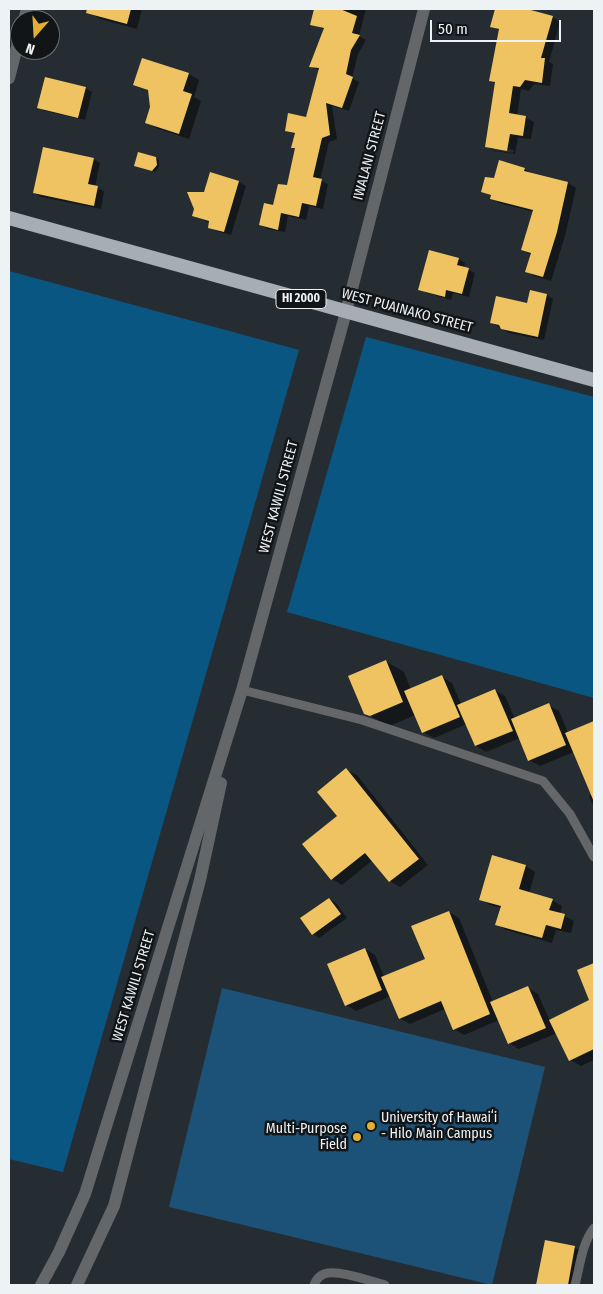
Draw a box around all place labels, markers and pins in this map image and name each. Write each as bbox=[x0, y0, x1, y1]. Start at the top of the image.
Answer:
place label: University of Hawaiʻi - Hilo Main Campus bbox=[381, 1110, 497, 1142]
marker: University of Hawaiʻi - Hilo Main Campus bbox=[365, 1120, 377, 1132]
place label: Multi-Purpose Field bbox=[266, 1121, 347, 1154]
marker: Multi-Purpose Field bbox=[351, 1131, 363, 1143]

